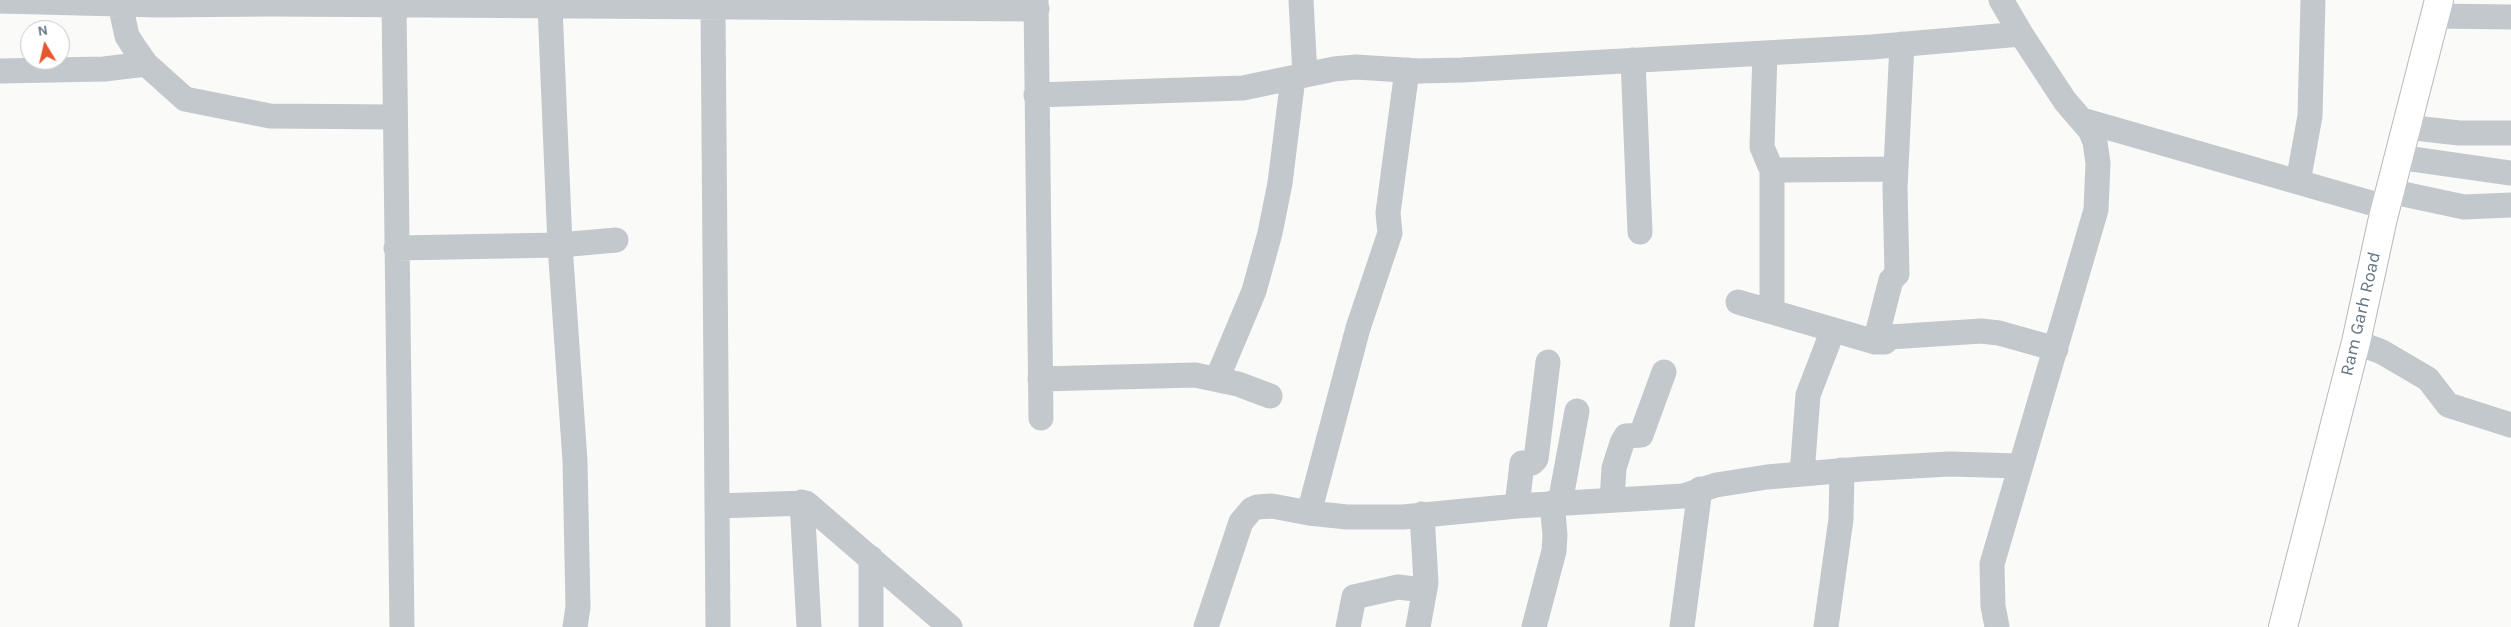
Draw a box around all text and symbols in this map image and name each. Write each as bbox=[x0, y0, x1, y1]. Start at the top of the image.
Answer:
north arrow bbox=[20, 20, 70, 70]
text: N bbox=[36, 21, 49, 40]
street label: Ram Garh Road bbox=[2336, 250, 2386, 378]

